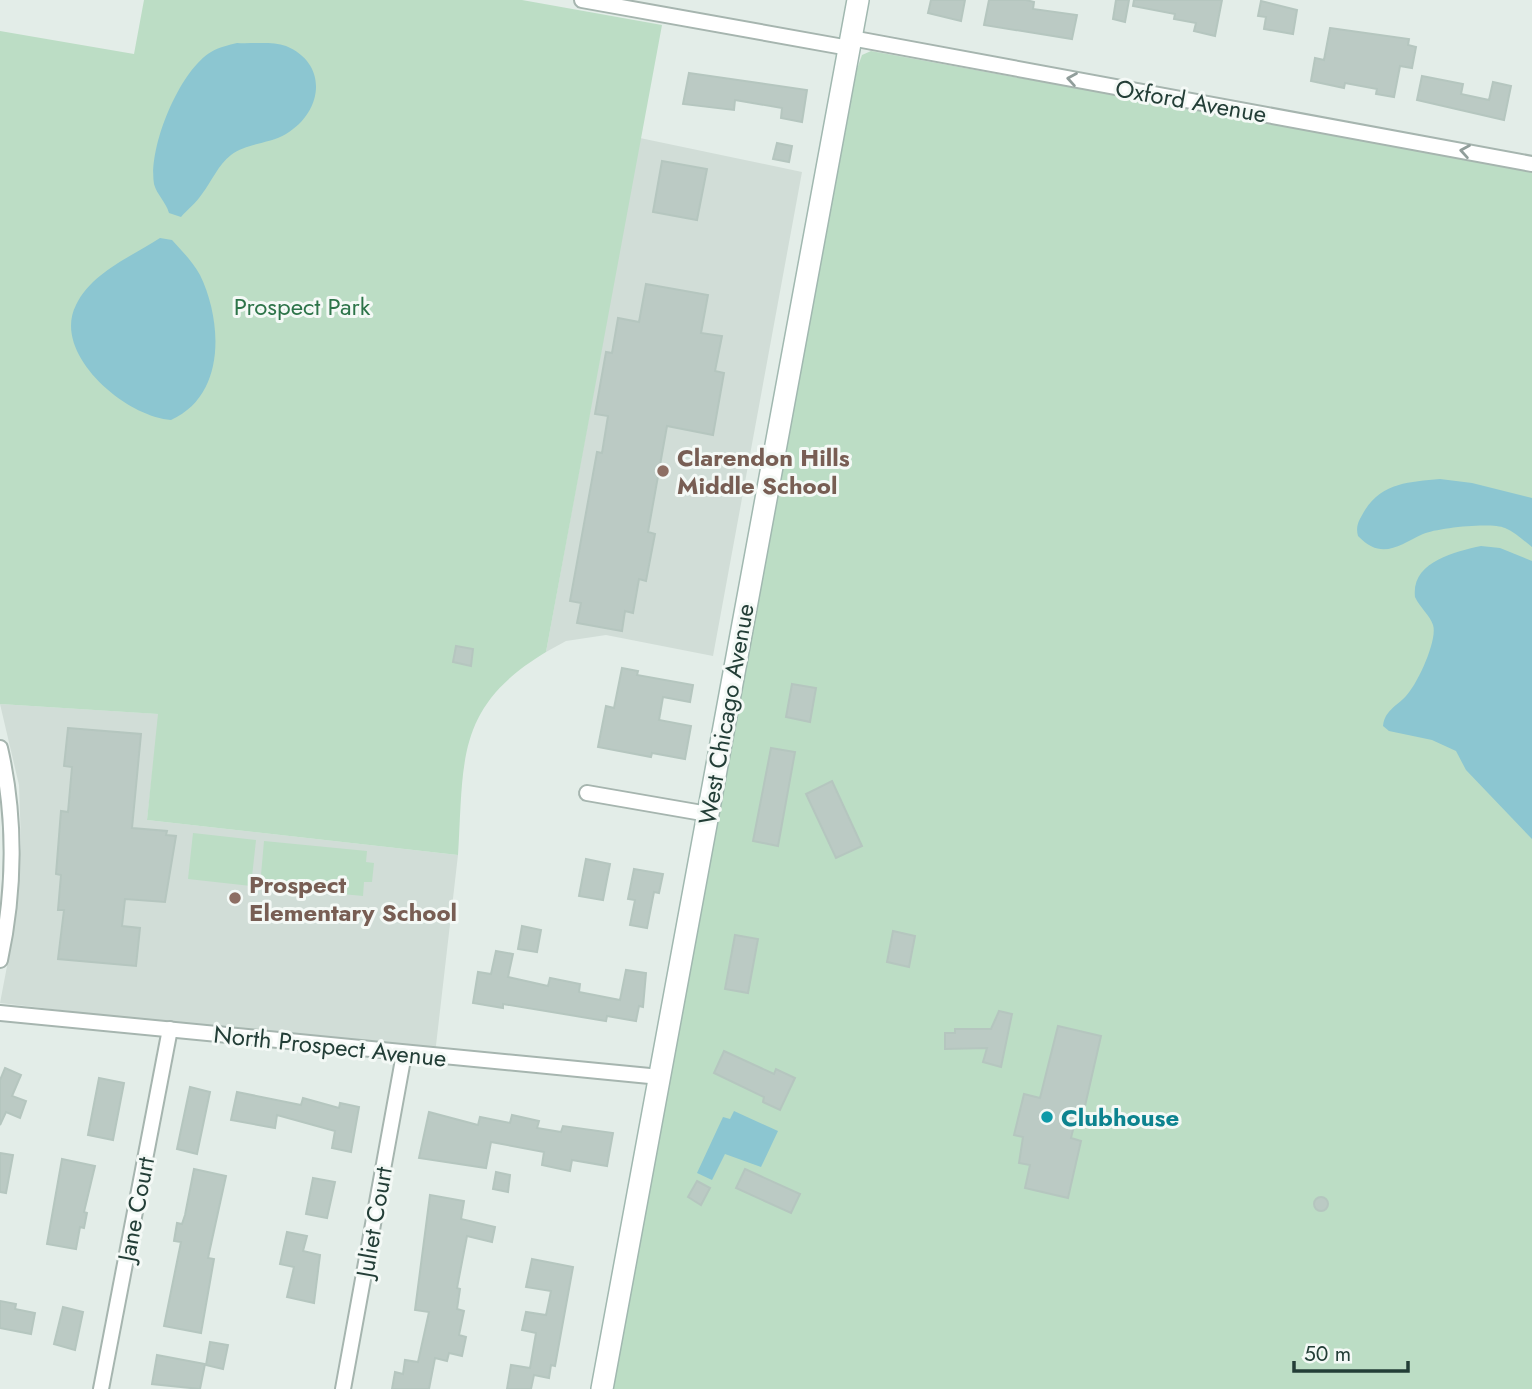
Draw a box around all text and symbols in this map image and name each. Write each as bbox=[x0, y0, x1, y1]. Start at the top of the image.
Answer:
street label: Oxford Avenue bbox=[1113, 70, 1269, 132]
one-way arrow bbox=[1066, 72, 1078, 87]
one-way arrow bbox=[1459, 145, 1471, 160]
park label: Prospect Park bbox=[234, 289, 371, 324]
place label: Clarendon Hills Middle School bbox=[677, 440, 850, 503]
marker: Clarendon Hills Middle School bbox=[655, 463, 671, 479]
street label: West Chicago Avenue bbox=[689, 601, 763, 827]
place label: Prospect Elementary School bbox=[249, 867, 457, 930]
marker: Prospect Elementary School bbox=[227, 890, 243, 906]
street label: North Prospect Avenue bbox=[212, 1016, 448, 1076]
place label: Clubhouse bbox=[1061, 1100, 1179, 1135]
marker: Clubhouse bbox=[1039, 1109, 1055, 1125]
street label: Jane Court bbox=[108, 1154, 163, 1267]
street label: Juliet Court bbox=[347, 1164, 401, 1283]
scale bar bbox=[1294, 1330, 1408, 1374]
text: 50 m bbox=[1304, 1339, 1351, 1369]

